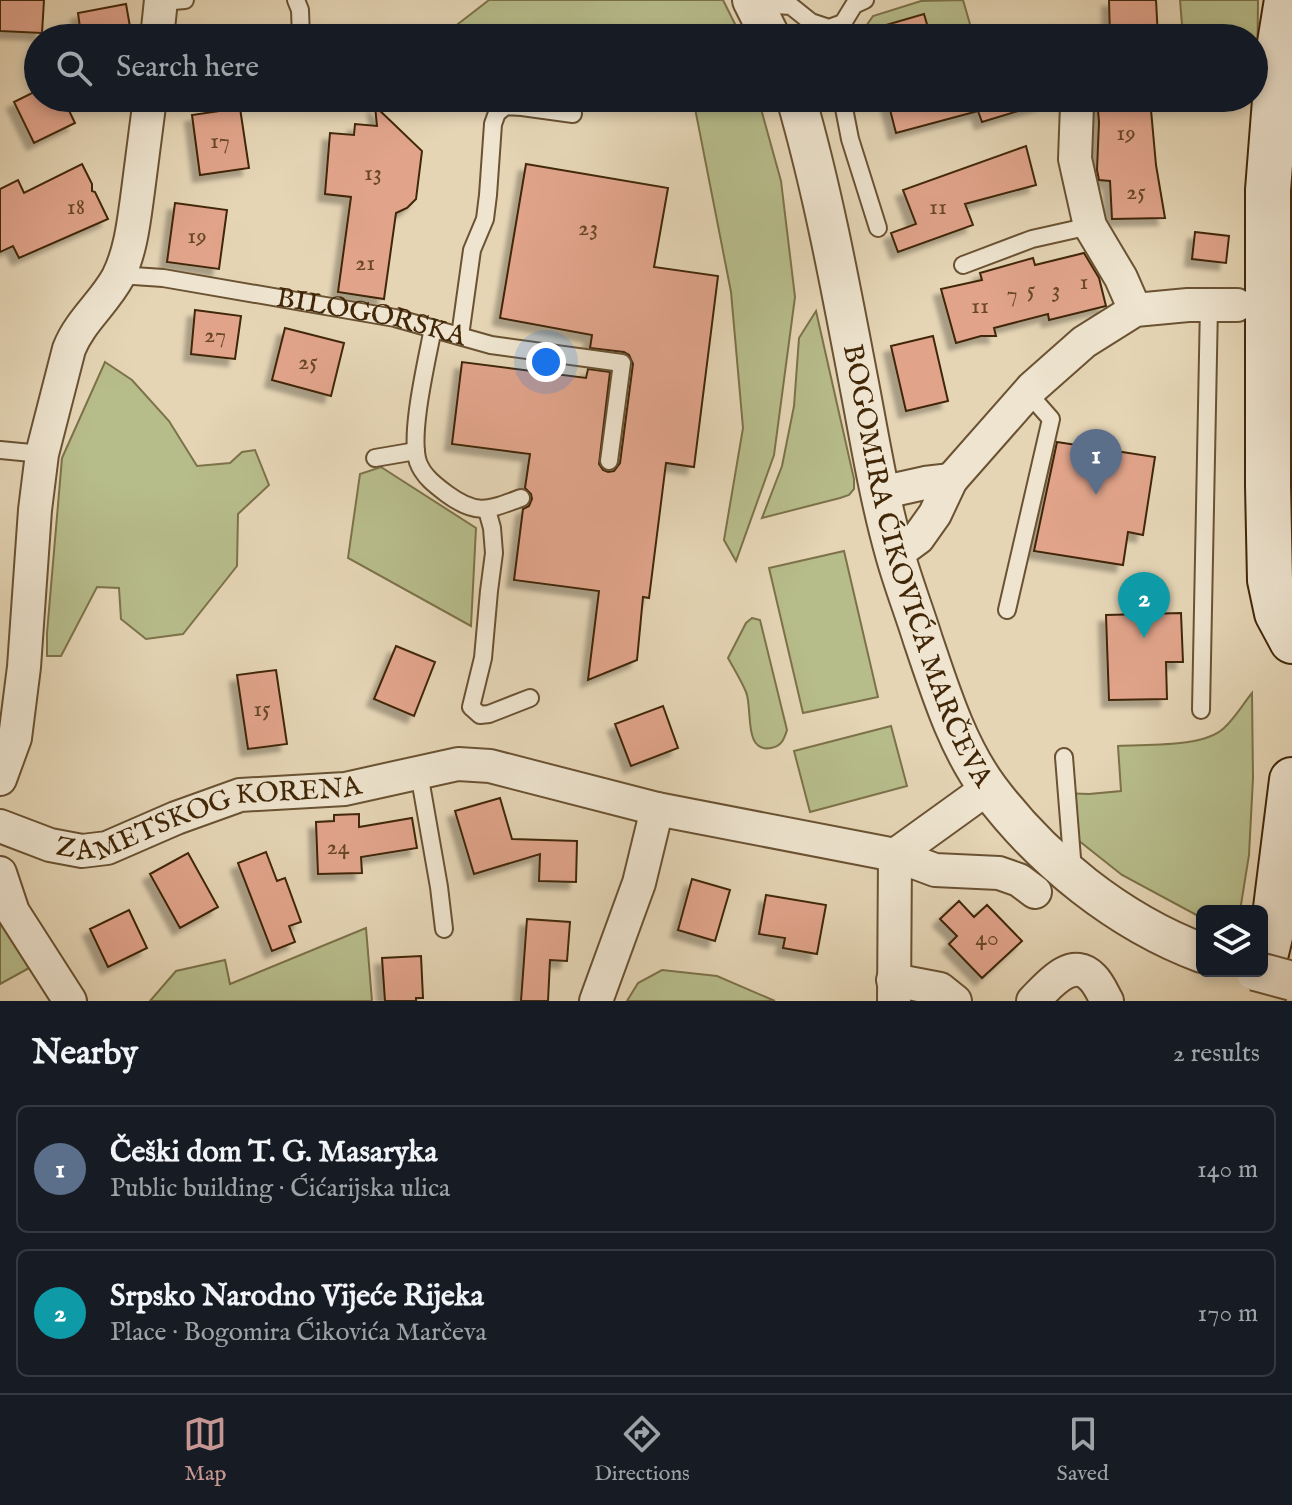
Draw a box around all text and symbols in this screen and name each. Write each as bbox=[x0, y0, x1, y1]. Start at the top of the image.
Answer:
search box bbox=[24, 24, 1268, 112]
icon: search bbox=[52, 46, 96, 90]
text: Search here bbox=[116, 49, 259, 87]
house number: 19 bbox=[1116, 118, 1136, 149]
house number: 17 bbox=[210, 126, 230, 157]
house number: 13 bbox=[364, 158, 382, 189]
house number: 25 bbox=[1126, 177, 1146, 208]
house number: 18 bbox=[67, 192, 85, 223]
house number: 11 bbox=[929, 192, 947, 223]
house number: 23 bbox=[578, 213, 598, 244]
house number: 19 bbox=[187, 221, 207, 252]
house number: 21 bbox=[355, 248, 375, 279]
house number: 1 bbox=[1080, 267, 1088, 298]
house number: 5 bbox=[1027, 275, 1036, 306]
house number: 3 bbox=[1052, 275, 1060, 306]
house number: 7 bbox=[1006, 279, 1018, 310]
street label: BILOGORSKA bbox=[274, 280, 471, 355]
house number: 11 bbox=[971, 291, 989, 322]
house number: 27 bbox=[204, 320, 226, 351]
street label: BOGOMIRA ĆIKOVIĆA MARČEVA bbox=[834, 341, 1001, 795]
your location bbox=[526, 342, 566, 382]
house number: 25 bbox=[298, 347, 318, 378]
pin: 1 bbox=[1070, 429, 1122, 495]
pin: 2 bbox=[1118, 572, 1170, 638]
house number: 15 bbox=[253, 694, 271, 725]
street label: ZAMETSKOG KORENA bbox=[53, 768, 366, 869]
house number: 24 bbox=[326, 832, 350, 863]
map controls bbox=[1196, 905, 1268, 977]
button: layers bbox=[1196, 905, 1268, 977]
house number: 40 bbox=[975, 923, 999, 954]
text: Nearby bbox=[32, 1032, 138, 1075]
text: 2 results bbox=[1173, 1037, 1260, 1070]
text: Češki dom T. G. Masaryka bbox=[110, 1134, 437, 1172]
text: 1 bbox=[55, 1153, 65, 1186]
text: 140 m bbox=[1197, 1153, 1258, 1186]
text: Public building · Ćićarijska ulica bbox=[110, 1172, 450, 1205]
text: Srpsko Narodno Vijeće Rijeka bbox=[110, 1278, 484, 1316]
text: 2 bbox=[54, 1297, 66, 1330]
text: 170 m bbox=[1198, 1297, 1258, 1330]
text: Place · Bogomira Ćikovića Marčeva bbox=[110, 1316, 487, 1349]
tab: Map bbox=[183, 1412, 227, 1488]
tab: Directions bbox=[594, 1412, 690, 1488]
tab: Saved bbox=[1057, 1412, 1109, 1488]

